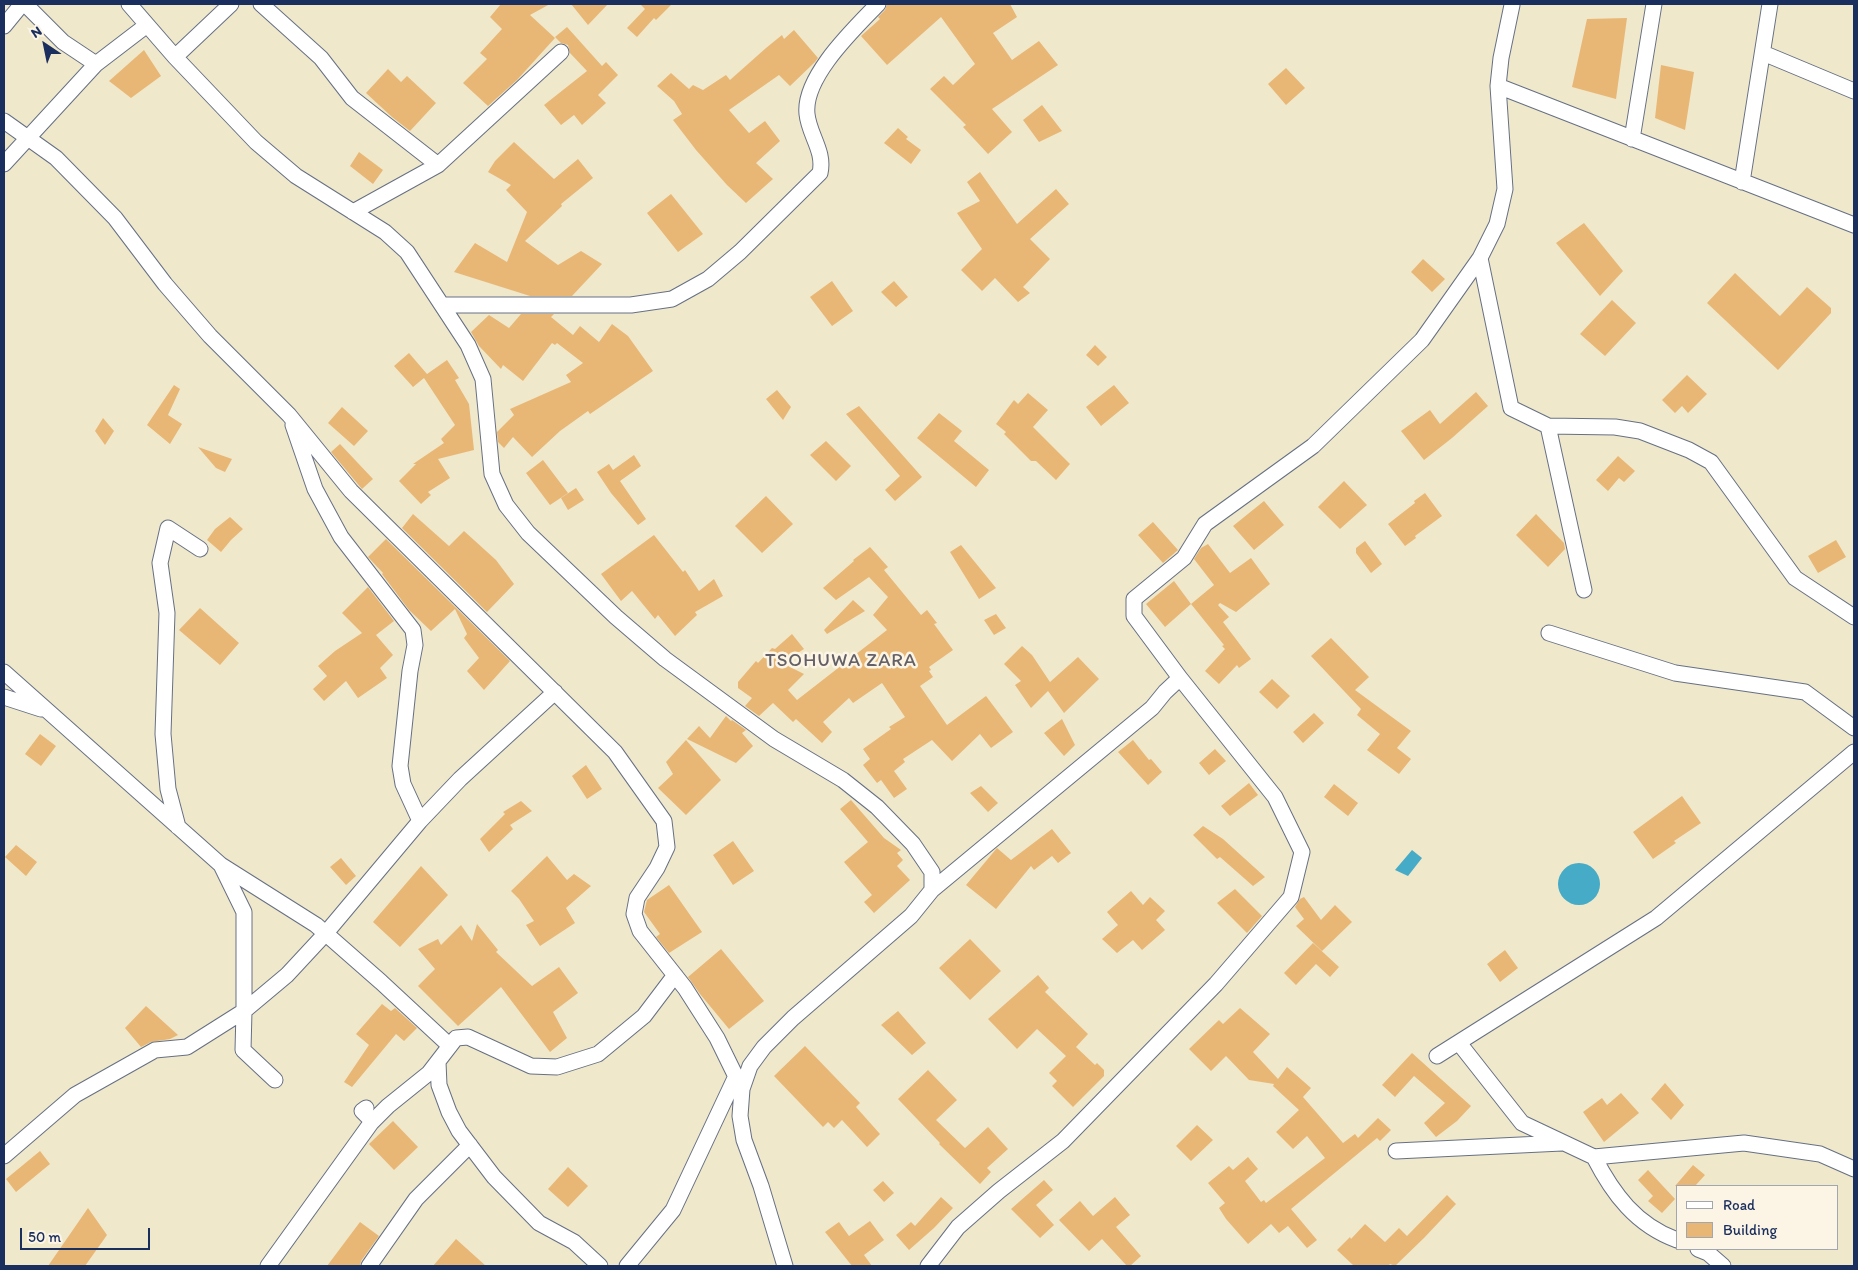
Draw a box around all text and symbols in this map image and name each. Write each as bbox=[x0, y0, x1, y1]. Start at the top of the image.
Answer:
north arrow bbox=[20, 20, 70, 70]
text: N bbox=[28, 22, 45, 42]
district label: TSOHUWA ZARA bbox=[763, 650, 919, 672]
legend bbox=[1676, 1185, 1838, 1250]
text: Road bbox=[1723, 1196, 1755, 1214]
scale bar bbox=[22, 1218, 152, 1250]
text: Building bbox=[1723, 1221, 1777, 1239]
text: 50 m bbox=[28, 1228, 61, 1246]

